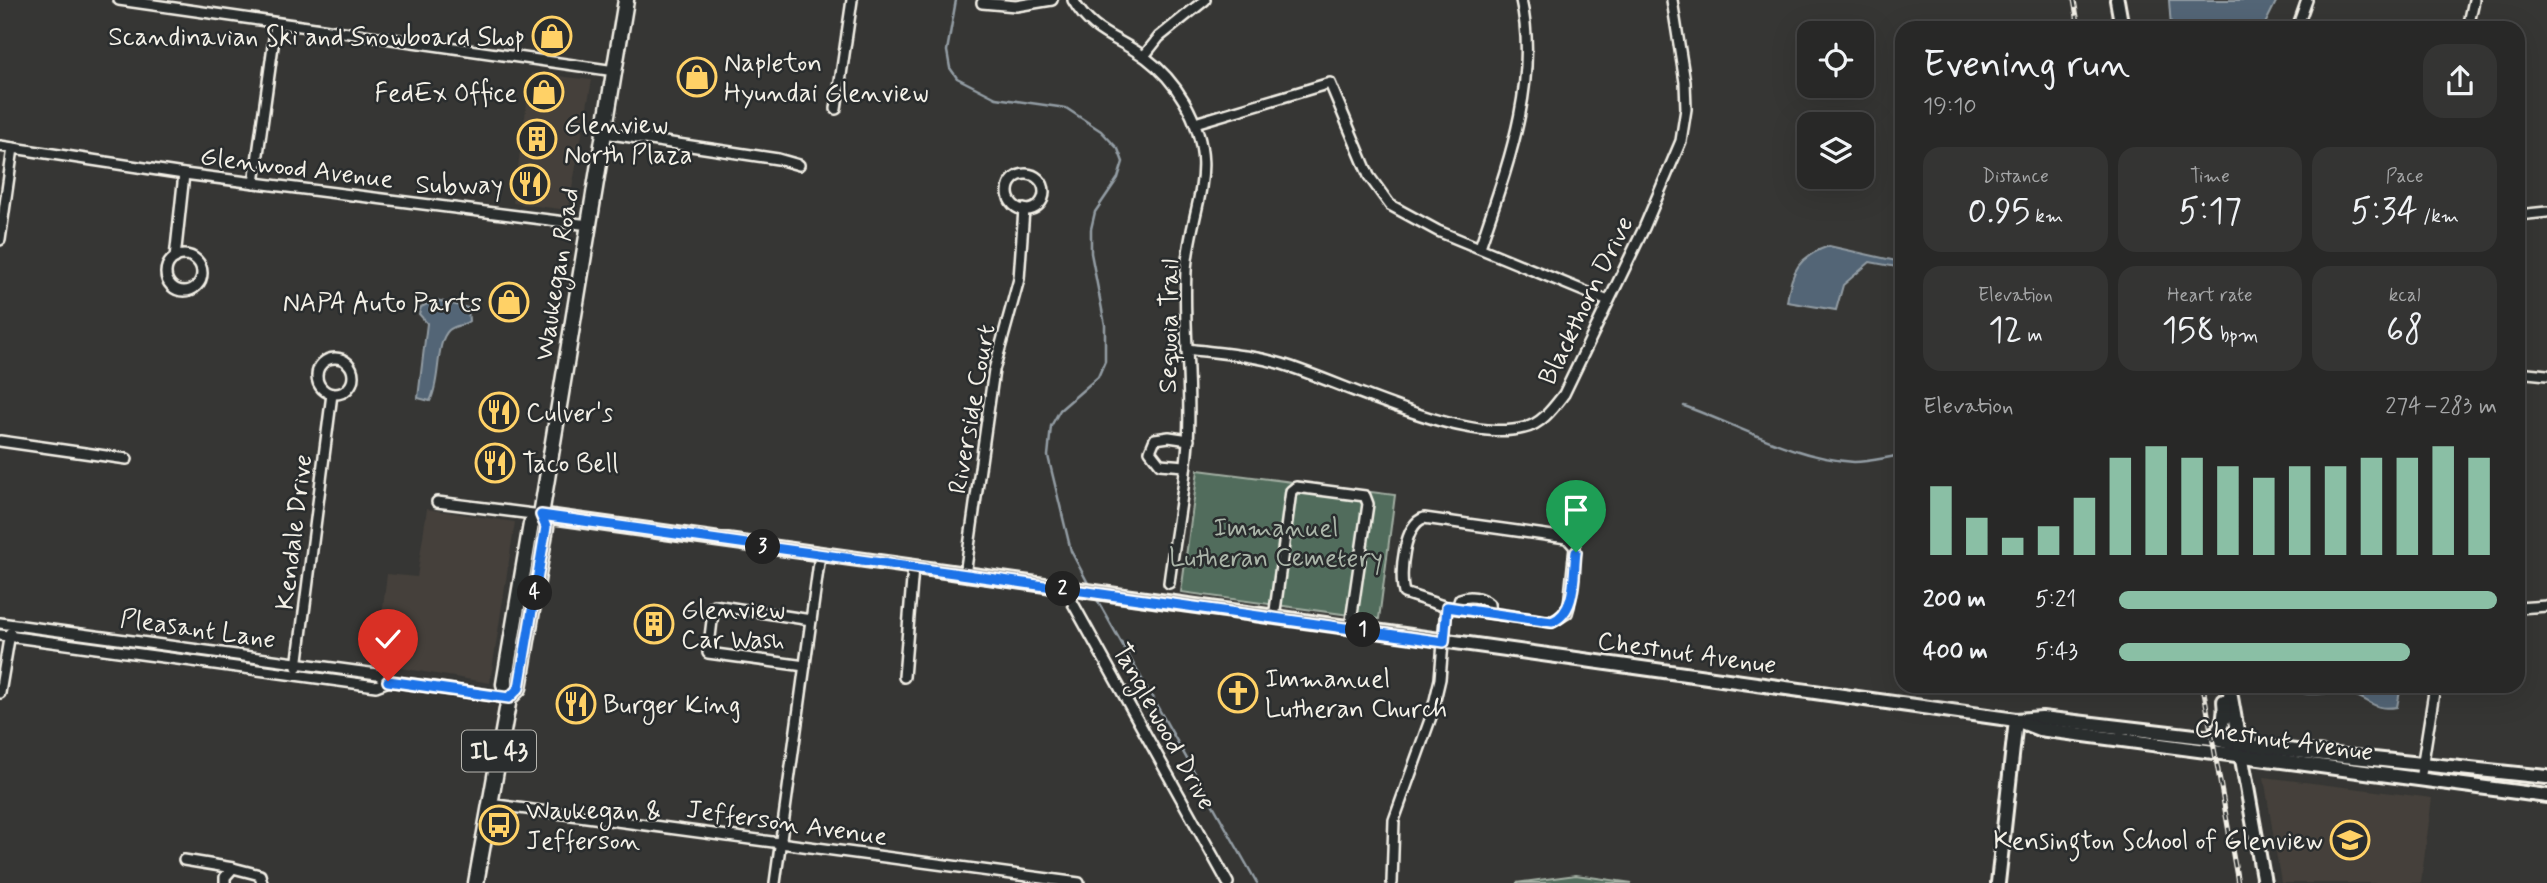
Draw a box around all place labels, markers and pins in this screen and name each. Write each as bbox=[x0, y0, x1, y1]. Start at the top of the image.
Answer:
shop icon: Scandinavian Ski and Snowboard Shop bbox=[531, 15, 573, 57]
place label: Scandinavian Ski and Snowboard Shop bbox=[108, 21, 525, 55]
place label: Napleton Hyundai Glenview bbox=[724, 47, 929, 111]
shop icon: Napleton Hyundai Glenview bbox=[676, 56, 718, 98]
shop icon: FedEx Office bbox=[523, 71, 565, 113]
place label: FedEx Office bbox=[375, 77, 517, 111]
place label: Glenview North Plaza bbox=[564, 109, 693, 173]
building icon: Glenview North Plaza bbox=[516, 118, 558, 160]
restaurant icon: Subway bbox=[509, 163, 551, 205]
place label: Subway bbox=[415, 169, 503, 203]
shop icon: NAPA Auto Parts bbox=[488, 281, 530, 323]
place label: NAPA Auto Parts bbox=[283, 287, 482, 321]
restaurant icon: Culver's bbox=[478, 391, 520, 433]
place label: Culver's bbox=[526, 397, 613, 431]
restaurant icon: Taco Bell bbox=[474, 442, 516, 484]
place label: Taco Bell bbox=[522, 448, 619, 482]
pin bbox=[1546, 480, 1606, 552]
pin: 3 bbox=[746, 530, 780, 564]
pin: 2 bbox=[1046, 572, 1080, 606]
pin: 4 bbox=[518, 576, 552, 610]
place label: Glenview Car Wash bbox=[681, 594, 785, 658]
building icon: Glenview Car Wash bbox=[633, 603, 675, 645]
pin bbox=[358, 609, 418, 681]
pin: 1 bbox=[1346, 612, 1380, 648]
place label: Immanuel Lutheran Church bbox=[1265, 663, 1447, 727]
church icon: Immanuel Lutheran Church bbox=[1217, 672, 1259, 714]
restaurant icon: Burger King bbox=[555, 683, 597, 725]
place label: Burger King bbox=[603, 689, 741, 725]
place label: Waukegan & Jefferson bbox=[526, 795, 661, 859]
bus stop icon: Waukegan & Jefferson bbox=[478, 804, 520, 846]
school or university icon: Kensington School of Glenview bbox=[2329, 819, 2371, 861]
place label: Kensington School of Glenview bbox=[1993, 825, 2323, 862]

